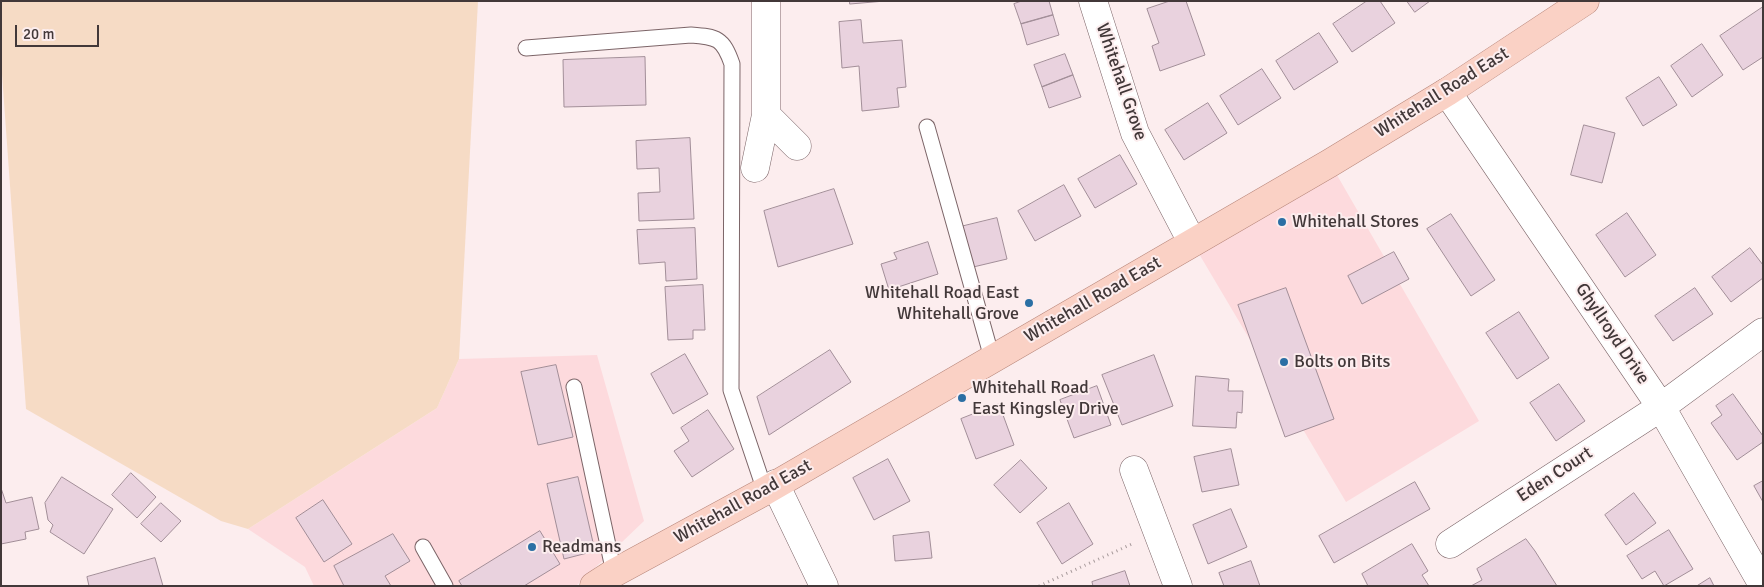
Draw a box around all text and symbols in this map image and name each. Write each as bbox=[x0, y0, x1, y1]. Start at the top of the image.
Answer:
scale bar bbox=[18, 15, 101, 47]
street label: Whitehall Grove bbox=[1091, 21, 1151, 143]
text: 20 m bbox=[23, 25, 54, 43]
street label: Whitehall Road East bbox=[1371, 43, 1513, 143]
place label: Whitehall Stores bbox=[1292, 211, 1419, 233]
marker: Whitehall Stores bbox=[1276, 216, 1288, 228]
street label: Whitehall Road East bbox=[1021, 252, 1165, 348]
street label: Ghyllroyd Drive bbox=[1570, 279, 1654, 389]
place label: Whitehall Road East Whitehall Grove bbox=[865, 282, 1019, 324]
marker: Whitehall Road East Whitehall Grove bbox=[1023, 297, 1035, 309]
place label: Bolts on Bits bbox=[1294, 351, 1390, 373]
marker: Bolts on Bits bbox=[1278, 356, 1290, 368]
place label: Whitehall Road East Kingsley Drive bbox=[972, 377, 1119, 419]
marker: Whitehall Road East Kingsley Drive bbox=[956, 392, 968, 404]
street label: Eden Court bbox=[1513, 443, 1597, 507]
street label: Whitehall Road East bbox=[670, 455, 816, 549]
place label: Readmans bbox=[542, 536, 621, 558]
marker: Readmans bbox=[526, 541, 538, 553]

